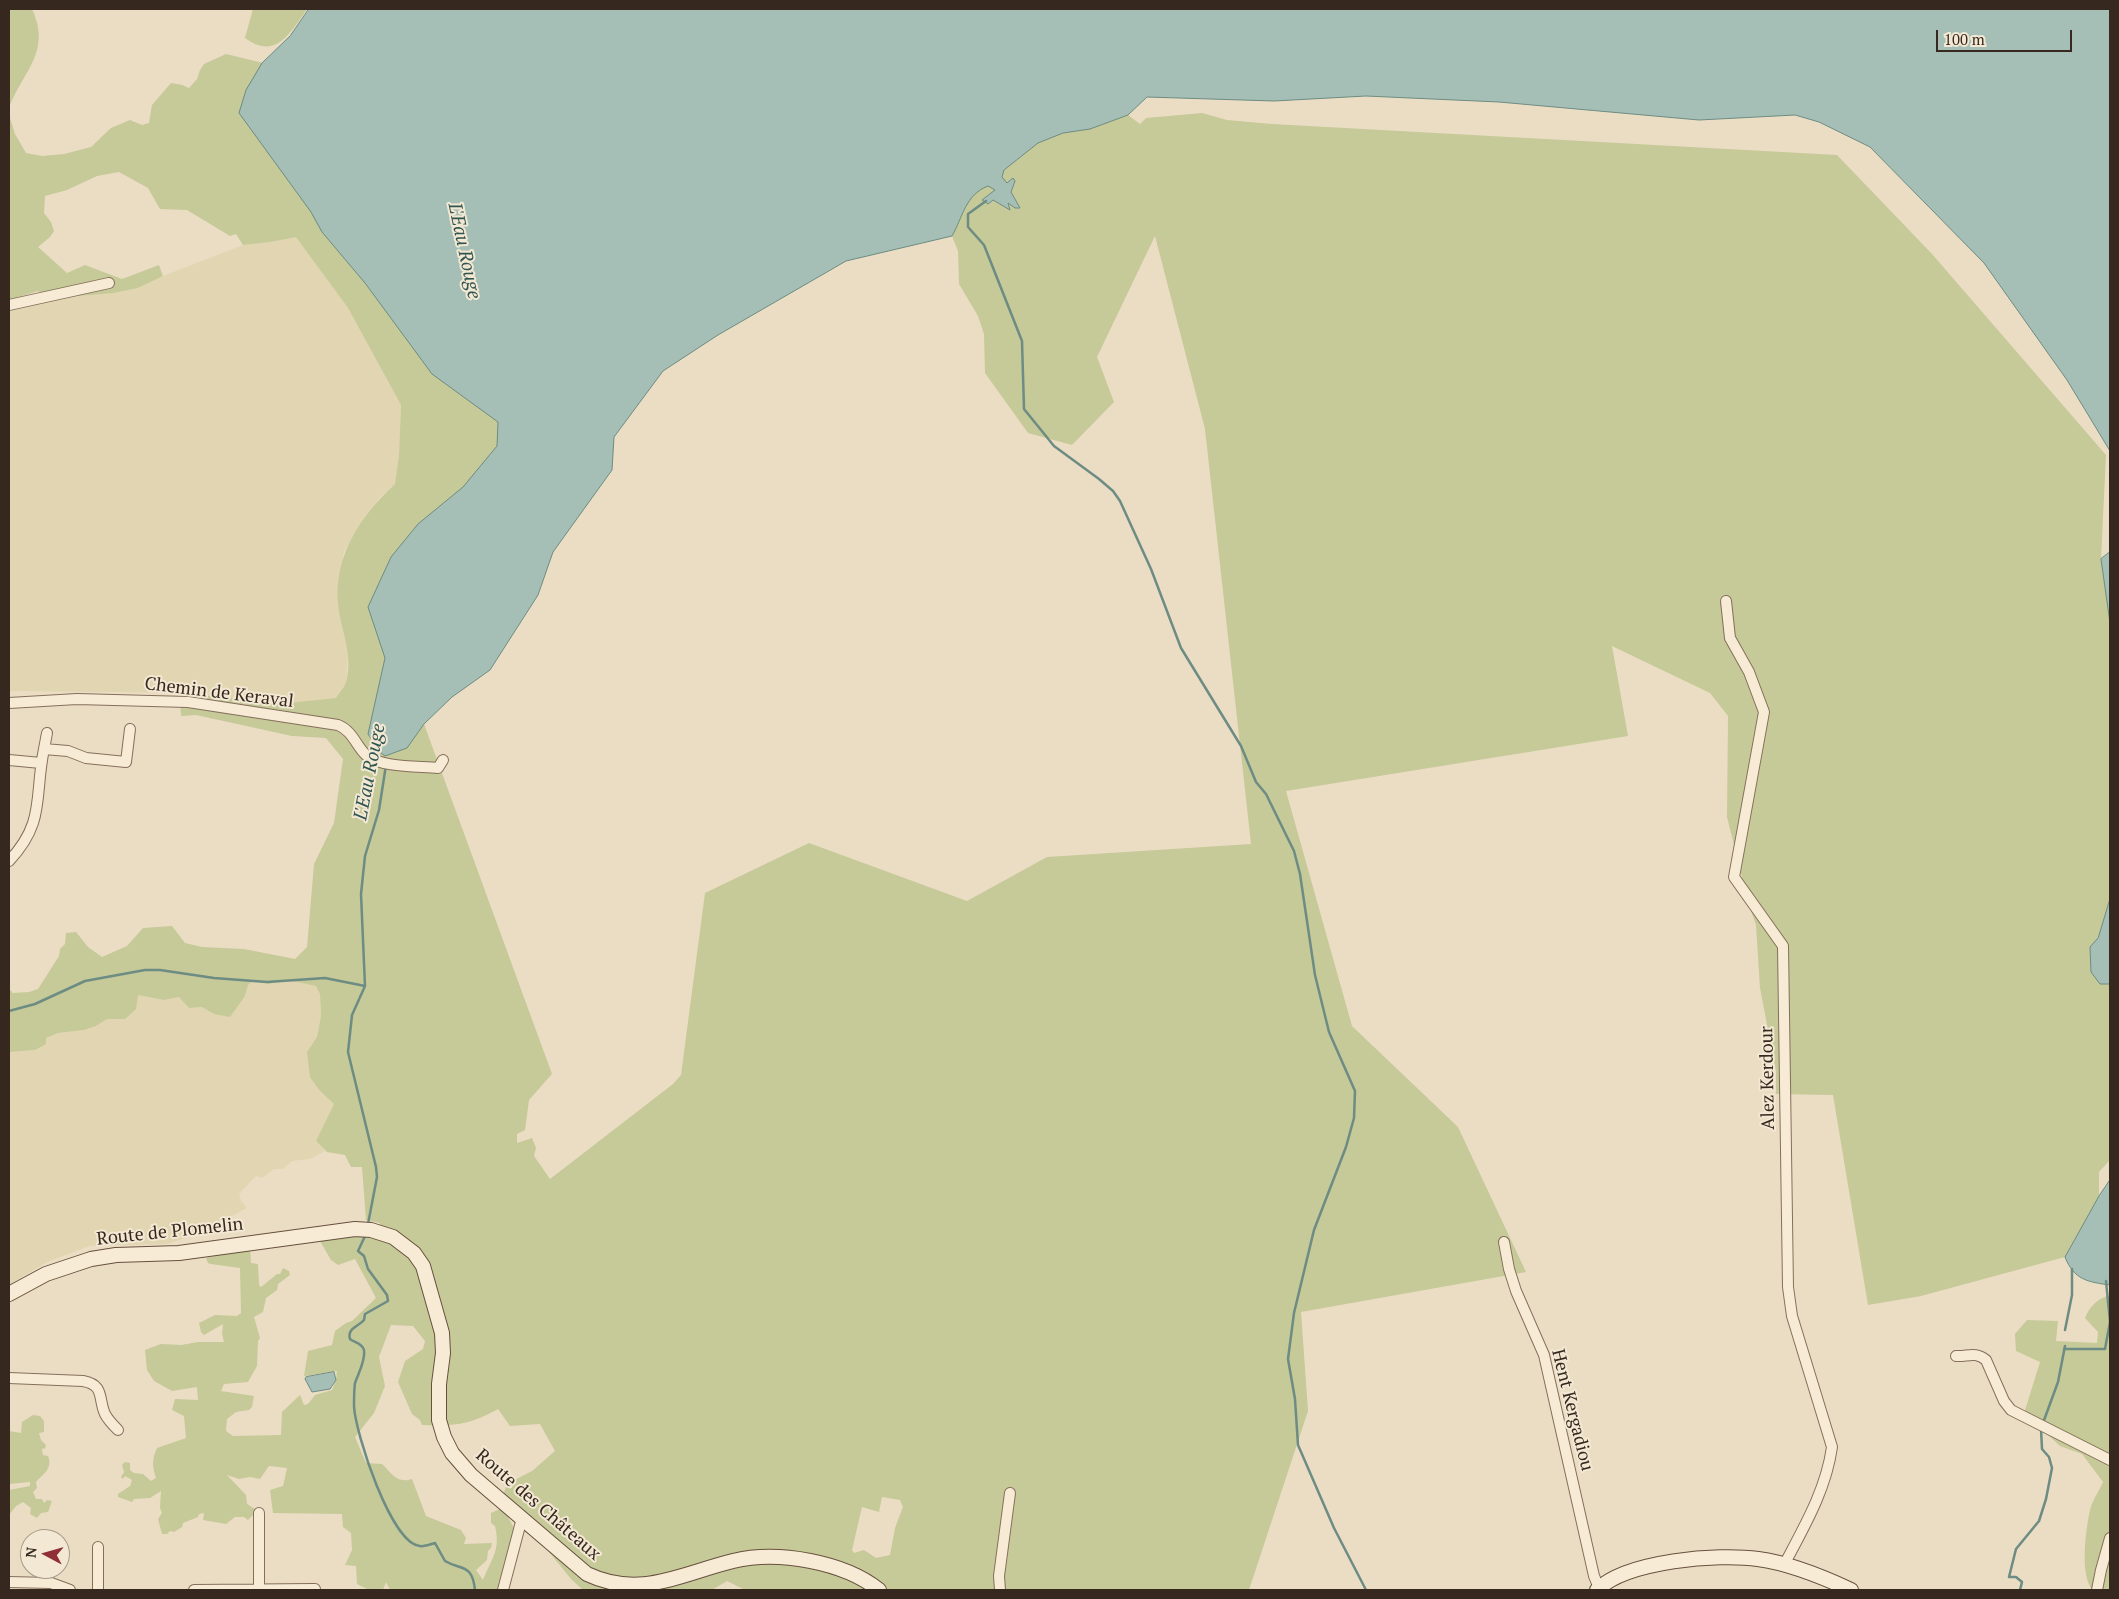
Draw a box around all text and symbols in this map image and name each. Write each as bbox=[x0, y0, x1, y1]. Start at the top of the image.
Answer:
scale bar bbox=[1939, 20, 2075, 52]
text: 100 m bbox=[1944, 29, 1985, 49]
water label: L'Eau Rouge bbox=[443, 201, 485, 301]
street label: Chemin de Keraval bbox=[143, 673, 295, 713]
water label: L'Eau Rouge bbox=[349, 722, 391, 822]
street label: Alez Kerdour bbox=[1756, 1026, 1780, 1130]
street label: Route de Plomelin bbox=[96, 1214, 244, 1250]
street label: Hent Kergadiou bbox=[1546, 1347, 1598, 1473]
street label: Route des Châteaux bbox=[471, 1445, 605, 1565]
north arrow bbox=[20, 1529, 70, 1579]
text: N bbox=[21, 1546, 41, 1559]

